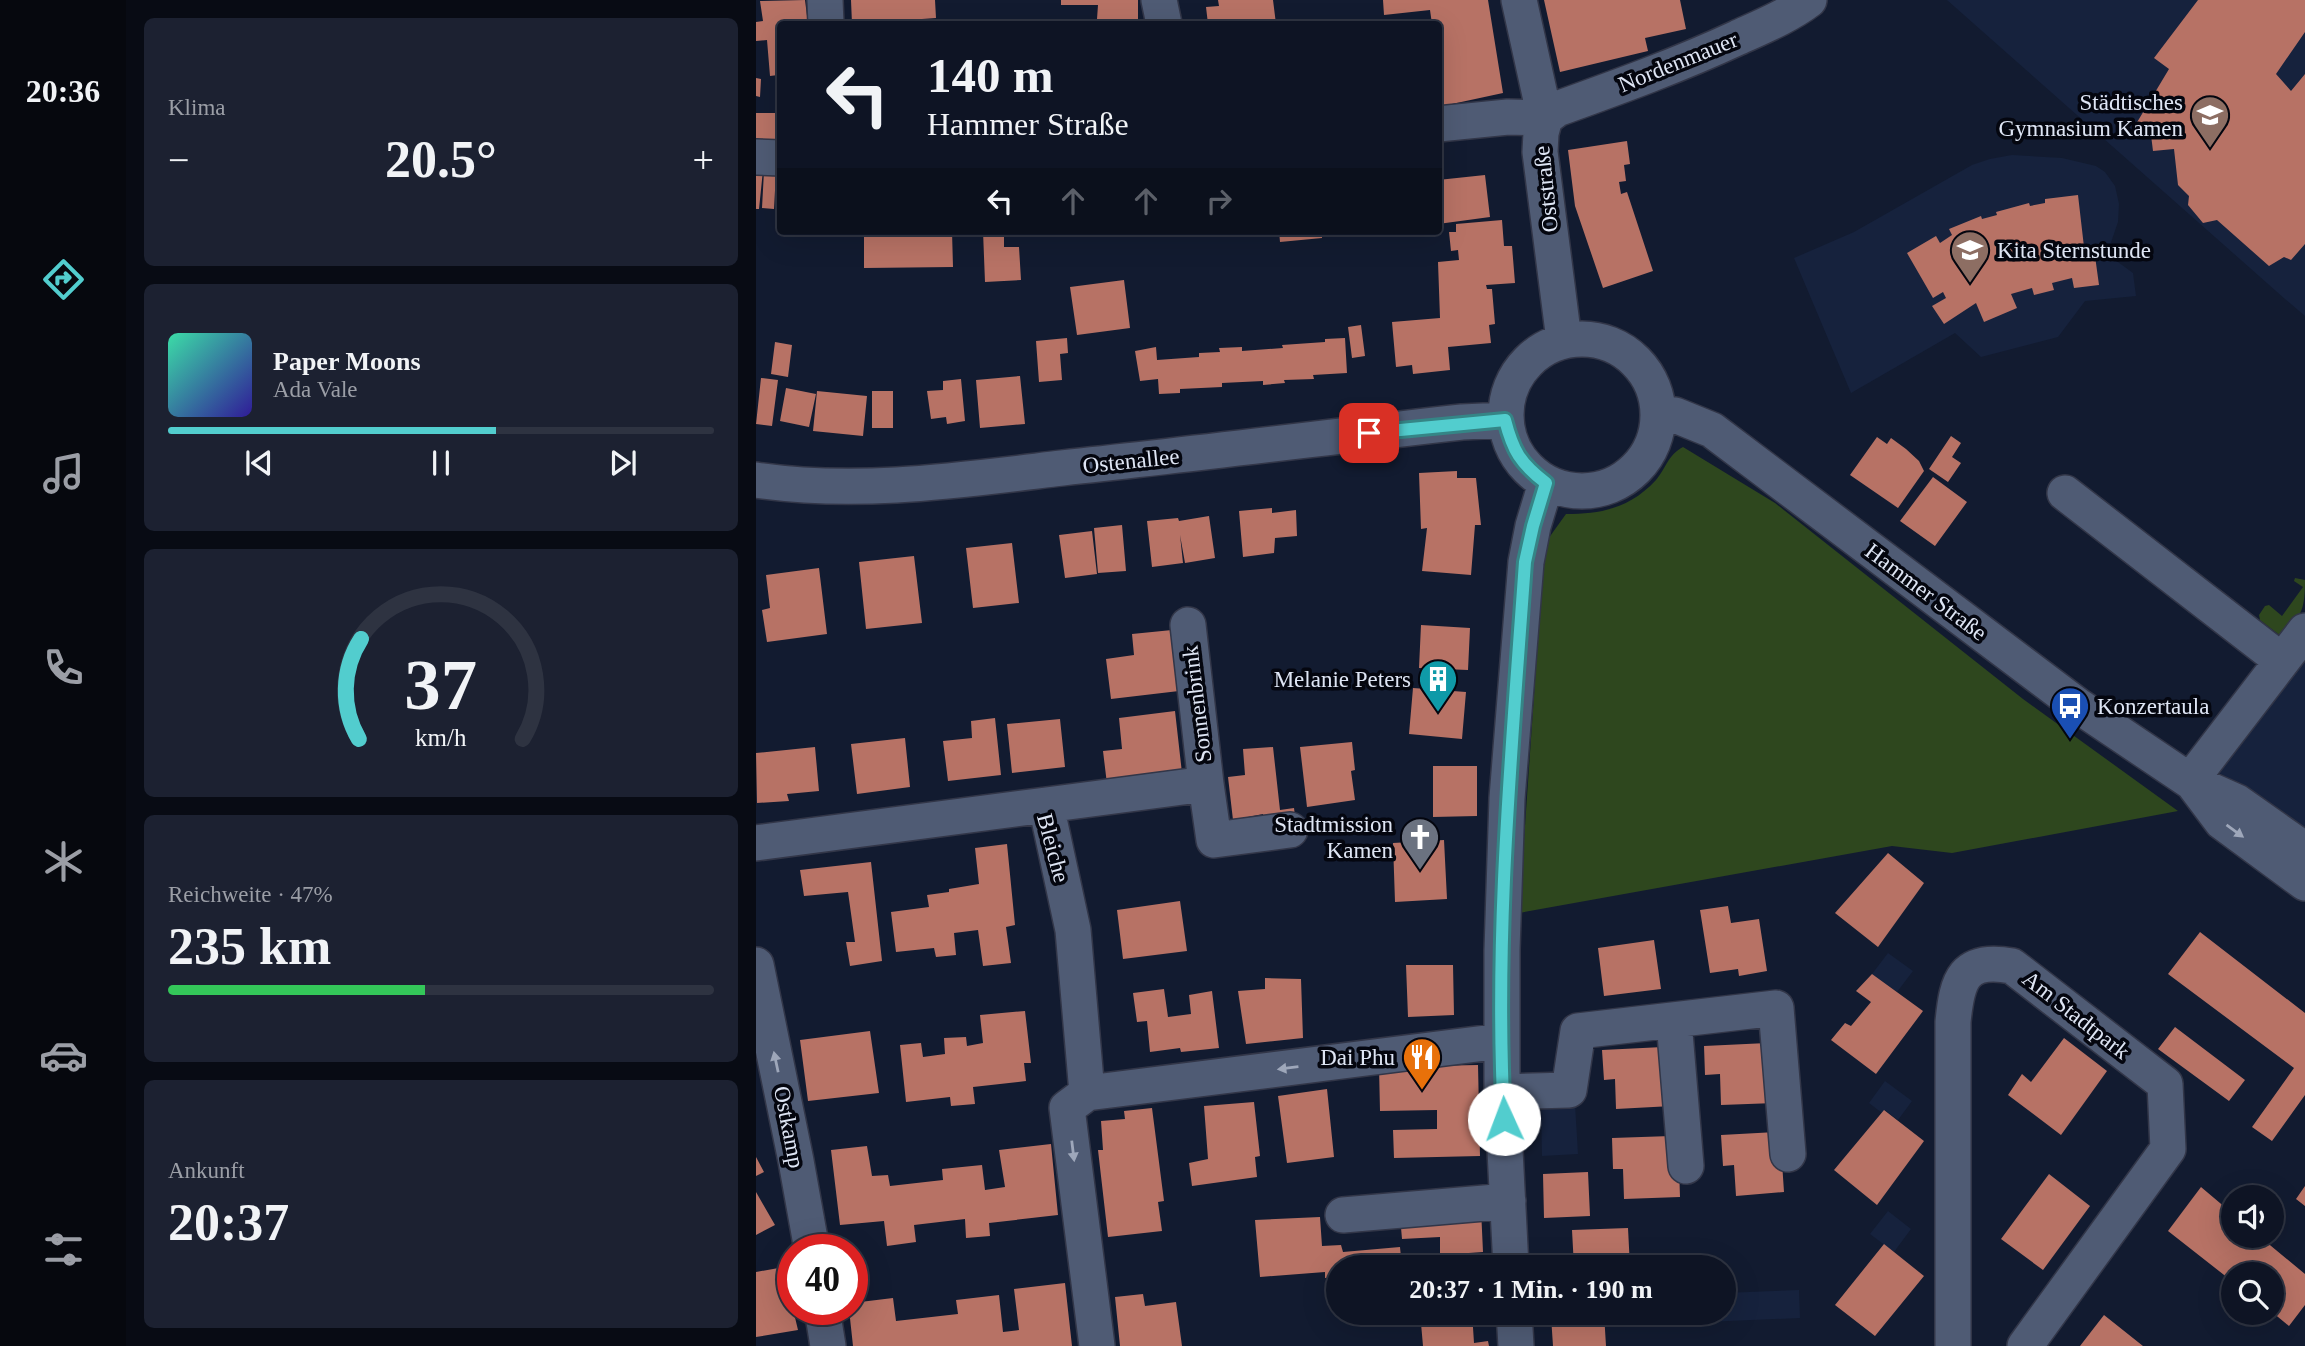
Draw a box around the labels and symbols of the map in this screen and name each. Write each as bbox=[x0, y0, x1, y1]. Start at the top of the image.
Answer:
street label: Nordenmauer bbox=[1615, 27, 1742, 97]
place label: Städtisches Gymnasium Kamen bbox=[1998, 90, 2183, 141]
school or university icon: Städtisches Gymnasium Kamen bbox=[2189, 94, 2231, 149]
street label: Oststraße bbox=[1529, 144, 1563, 234]
school or university icon: Kita Sternstunde bbox=[1949, 229, 1991, 284]
place label: Kita Sternstunde bbox=[1997, 238, 2151, 263]
pin bbox=[1339, 403, 1399, 463]
street label: Ostenallee bbox=[1081, 443, 1181, 479]
street label: Hammer Straße bbox=[1861, 538, 1991, 646]
street label: Sonnenbrink bbox=[1177, 644, 1217, 764]
building icon: Melanie Peters bbox=[1417, 658, 1459, 713]
place label: Melanie Peters bbox=[1274, 667, 1411, 692]
bus stop icon: Konzertaula bbox=[2049, 685, 2091, 740]
place label: Konzertaula bbox=[2097, 694, 2209, 719]
street label: Bleiche bbox=[1032, 811, 1074, 885]
place label: Stadtmission Kamen bbox=[1274, 812, 1393, 863]
church icon: Stadtmission Kamen bbox=[1399, 816, 1441, 871]
one-way arrow bbox=[2226, 824, 2244, 838]
street label: Am Stadtpark bbox=[2018, 966, 2135, 1065]
restaurant icon: Dai Phu bbox=[1401, 1036, 1443, 1091]
place label: Dai Phu bbox=[1320, 1045, 1396, 1070]
one-way arrow bbox=[771, 1051, 782, 1073]
one-way arrow bbox=[1277, 1062, 1299, 1073]
position arrow bbox=[1467, 1082, 1541, 1156]
street label: Ostkamp bbox=[769, 1084, 809, 1170]
one-way arrow bbox=[1067, 1140, 1078, 1162]
speed limit sign: 40 bbox=[777, 1234, 868, 1325]

